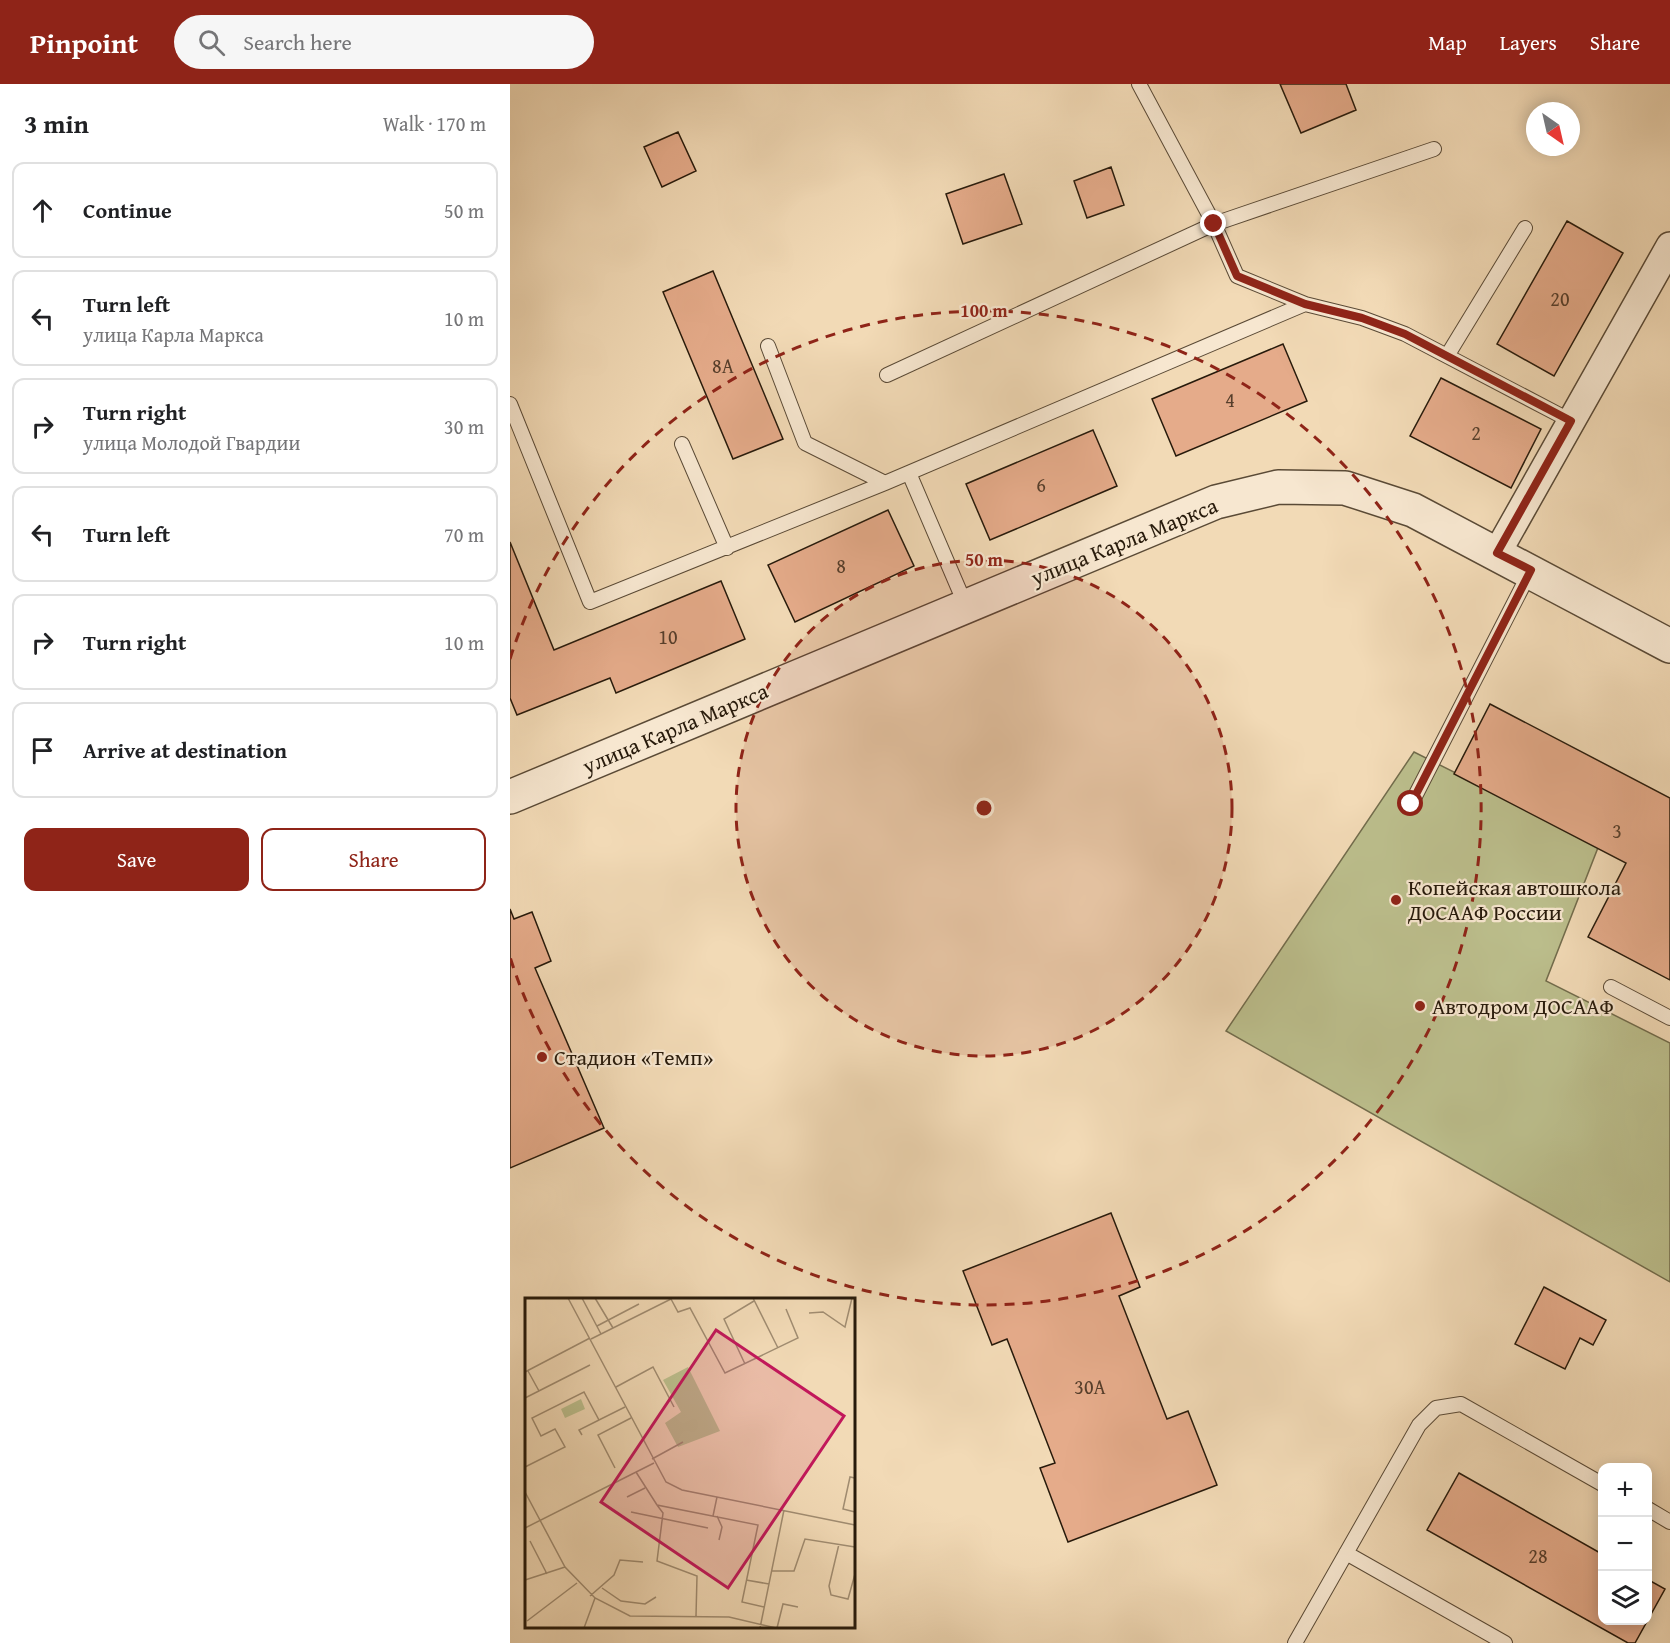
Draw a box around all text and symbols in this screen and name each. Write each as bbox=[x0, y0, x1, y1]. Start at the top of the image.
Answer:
search box bbox=[174, 15, 594, 69]
text: Pinpoint bbox=[30, 22, 138, 63]
icon: search bbox=[195, 26, 228, 59]
text: Search here bbox=[243, 26, 352, 58]
text: Map bbox=[1428, 27, 1467, 58]
text: Layers bbox=[1500, 27, 1557, 58]
text: Share bbox=[1590, 27, 1640, 58]
north arrow bbox=[1526, 102, 1580, 156]
text: 3 min bbox=[24, 104, 89, 143]
text: Walk · 170 m bbox=[383, 109, 486, 138]
icon: ahead bbox=[26, 194, 59, 227]
text: Continue bbox=[83, 194, 172, 226]
text: 50 m bbox=[444, 196, 484, 225]
route end bbox=[1200, 210, 1226, 236]
house number: 20 bbox=[1550, 284, 1570, 313]
text: Turn left bbox=[83, 288, 170, 320]
text: 100 m bbox=[960, 297, 1008, 324]
icon: left bbox=[26, 302, 59, 335]
text: 10 m bbox=[444, 304, 484, 333]
text: улица Карла Маркса bbox=[83, 320, 264, 349]
house number: 8А bbox=[712, 351, 734, 380]
house number: 4 bbox=[1225, 385, 1235, 414]
text: Turn right bbox=[83, 396, 186, 428]
icon: right bbox=[26, 410, 59, 443]
text: 30 m bbox=[444, 412, 484, 441]
house number: 2 bbox=[1471, 418, 1481, 447]
text: улица Молодой Гвардии bbox=[83, 428, 300, 457]
house number: 6 bbox=[1036, 470, 1046, 499]
street label: улица Карла Маркса bbox=[1025, 489, 1223, 593]
icon: left bbox=[26, 518, 59, 551]
text: Turn left bbox=[83, 518, 170, 550]
text: 70 m bbox=[444, 520, 484, 549]
text: 50 m bbox=[965, 546, 1004, 573]
house number: 8 bbox=[836, 551, 846, 580]
house number: 10 bbox=[658, 622, 678, 651]
icon: right bbox=[26, 626, 59, 659]
text: Turn right bbox=[83, 626, 186, 658]
text: 10 m bbox=[444, 628, 484, 657]
street label: улица Карла Маркса bbox=[576, 674, 773, 782]
icon: arrive bbox=[26, 734, 59, 767]
text: Arrive at destination bbox=[83, 734, 287, 766]
route start bbox=[1397, 790, 1423, 816]
centre of rings bbox=[974, 798, 994, 818]
house number: 3 bbox=[1612, 816, 1622, 845]
button: Save bbox=[24, 828, 249, 891]
button: Share bbox=[261, 828, 486, 891]
place label: Копейская автошкола ДОСААФ России bbox=[1407, 871, 1622, 928]
marker: Копейская автошкола ДОСААФ России bbox=[1389, 893, 1403, 907]
place label: Автодром ДОСААФ bbox=[1432, 990, 1614, 1022]
marker: Автодром ДОСААФ bbox=[1413, 999, 1427, 1013]
place label: Стадион «Темп» bbox=[554, 1041, 714, 1073]
marker: Стадион «Темп» bbox=[535, 1050, 549, 1064]
inset map bbox=[525, 1298, 855, 1628]
house number: 30А bbox=[1074, 1372, 1106, 1401]
map controls bbox=[1598, 1463, 1652, 1625]
button: + bbox=[1598, 1463, 1652, 1517]
button: − bbox=[1598, 1517, 1652, 1571]
house number: 28 bbox=[1528, 1541, 1548, 1570]
button: layers bbox=[1598, 1571, 1652, 1625]

